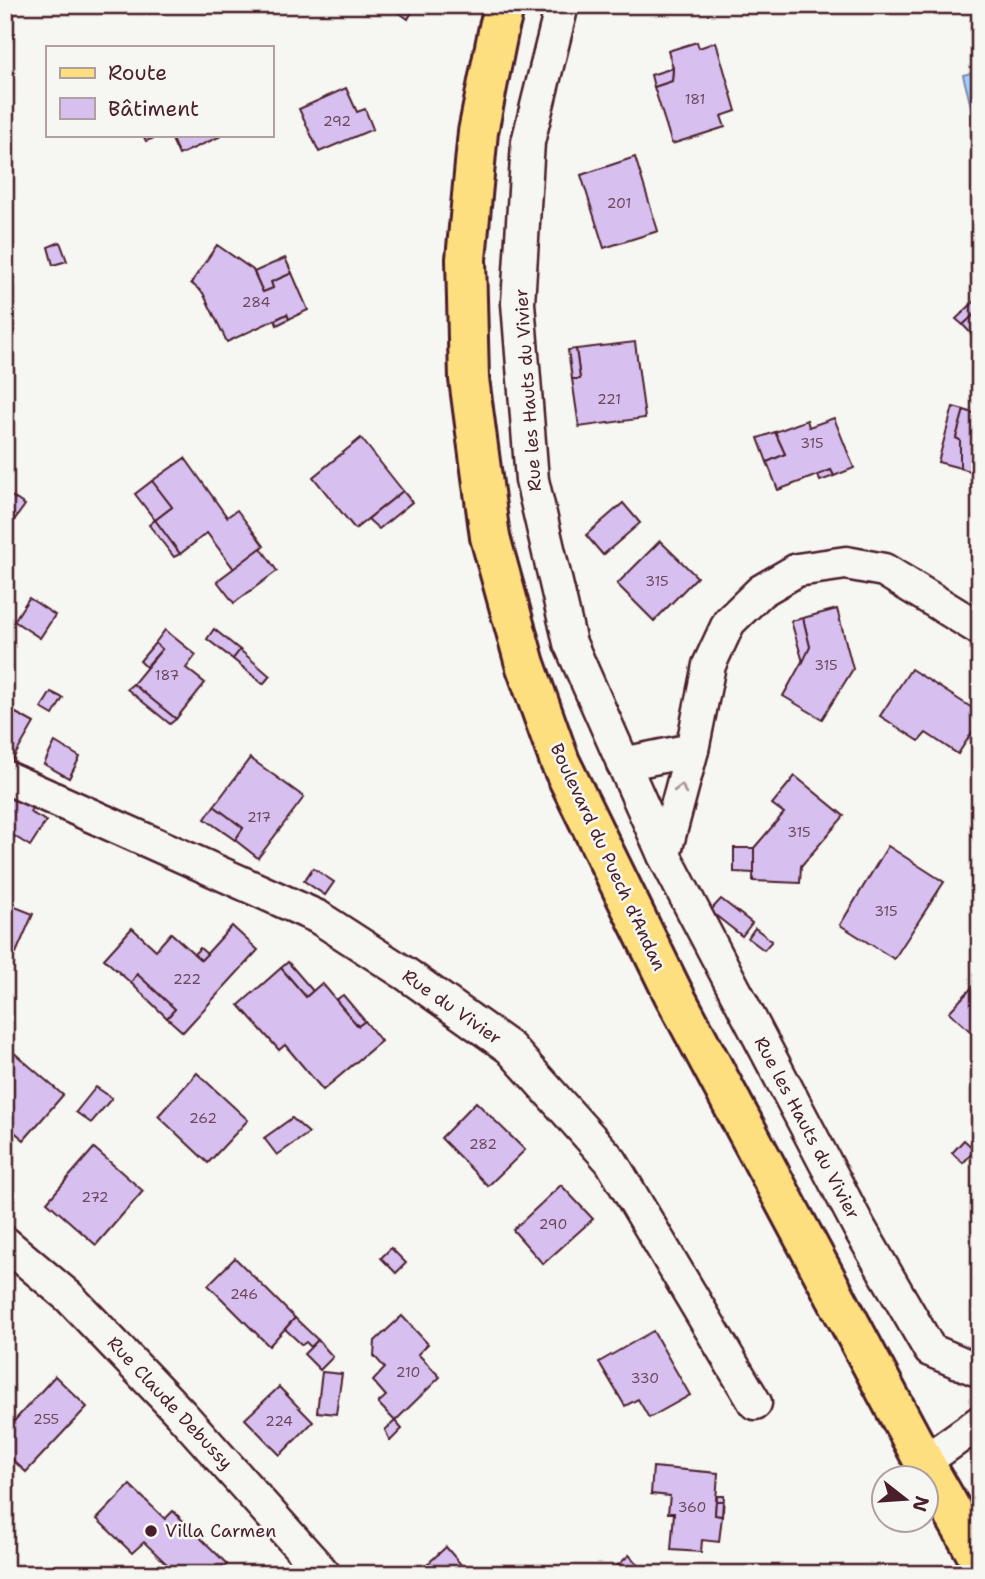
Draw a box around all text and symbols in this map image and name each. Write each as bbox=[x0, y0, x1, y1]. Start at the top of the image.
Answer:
legend bbox=[46, 46, 273, 136]
text: Route bbox=[108, 59, 167, 87]
house number: 181 bbox=[685, 90, 705, 108]
text: Bâtiment bbox=[108, 95, 199, 123]
house number: 292 bbox=[323, 112, 351, 130]
house number: 201 bbox=[607, 194, 631, 212]
street label: Rue les Hauts du Vivier bbox=[509, 288, 547, 492]
house number: 284 bbox=[242, 293, 270, 311]
house number: 221 bbox=[597, 390, 621, 408]
house number: 315 bbox=[800, 434, 824, 452]
house number: 315 bbox=[645, 572, 669, 590]
house number: 315 bbox=[814, 656, 838, 674]
house number: 187 bbox=[155, 666, 179, 684]
street label: Boulevard du Puech d'Andan bbox=[545, 739, 671, 975]
one-way arrow bbox=[673, 783, 687, 795]
house number: 217 bbox=[247, 808, 271, 826]
house number: 315 bbox=[787, 823, 811, 841]
house number: 315 bbox=[874, 902, 898, 920]
street label: Rue du Vivier bbox=[398, 964, 506, 1050]
house number: 222 bbox=[173, 970, 201, 988]
street label: Rue les Hauts du Vivier bbox=[749, 1033, 865, 1223]
house number: 262 bbox=[189, 1109, 217, 1127]
house number: 282 bbox=[469, 1135, 497, 1153]
house number: 272 bbox=[81, 1188, 109, 1206]
house number: 290 bbox=[539, 1215, 567, 1233]
house number: 246 bbox=[230, 1285, 258, 1303]
street label: Rue Claude Debussy bbox=[102, 1331, 238, 1475]
house number: 210 bbox=[396, 1363, 420, 1381]
house number: 330 bbox=[631, 1369, 659, 1387]
house number: 255 bbox=[33, 1410, 59, 1428]
house number: 224 bbox=[265, 1412, 293, 1430]
north arrow bbox=[870, 1464, 940, 1534]
text: N bbox=[907, 1493, 935, 1515]
house number: 360 bbox=[678, 1498, 706, 1516]
place label: Villa Carmen bbox=[165, 1519, 276, 1543]
marker: Villa Carmen bbox=[143, 1523, 159, 1539]

